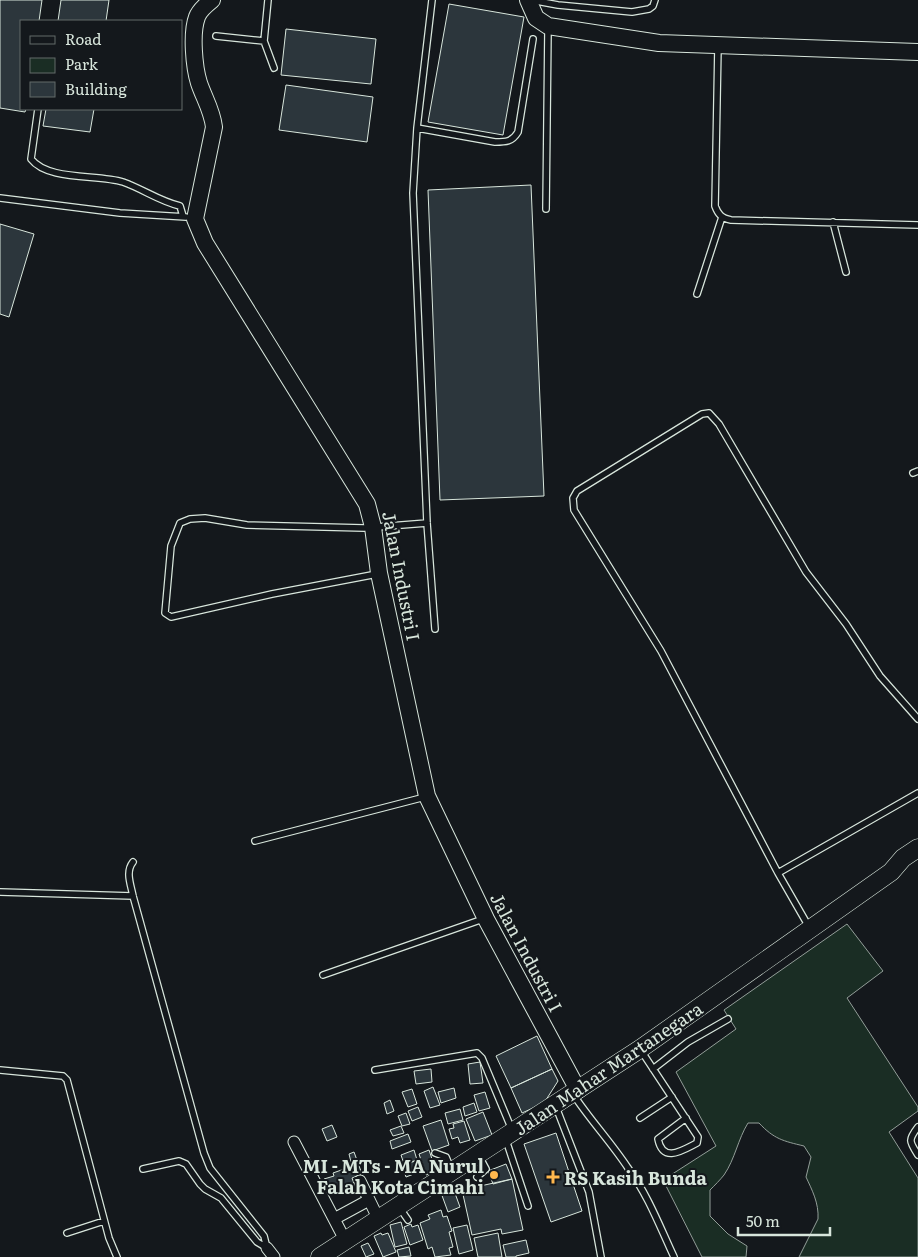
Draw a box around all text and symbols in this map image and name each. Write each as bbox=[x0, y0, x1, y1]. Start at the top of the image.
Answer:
legend bbox=[20, 20, 182, 110]
text: Road bbox=[65, 27, 101, 50]
text: Park bbox=[65, 52, 99, 75]
text: Building bbox=[65, 77, 127, 100]
street label: Jalan Industri I bbox=[376, 509, 428, 643]
street label: Jalan Industri I bbox=[484, 888, 570, 1016]
street label: Jalan Mahar Martanegara bbox=[508, 995, 708, 1141]
place label: MI - MTs - MA Nurul Falah Kota Cimahi bbox=[303, 1152, 484, 1200]
place label: RS Kasih Bunda bbox=[564, 1164, 708, 1191]
marker: MI - MTs - MA Nurul Falah Kota Cimahi bbox=[488, 1169, 500, 1181]
marker: RS Kasih Bunda bbox=[546, 1170, 560, 1184]
scale bar bbox=[738, 1204, 830, 1236]
text: 50 m bbox=[746, 1209, 780, 1232]

